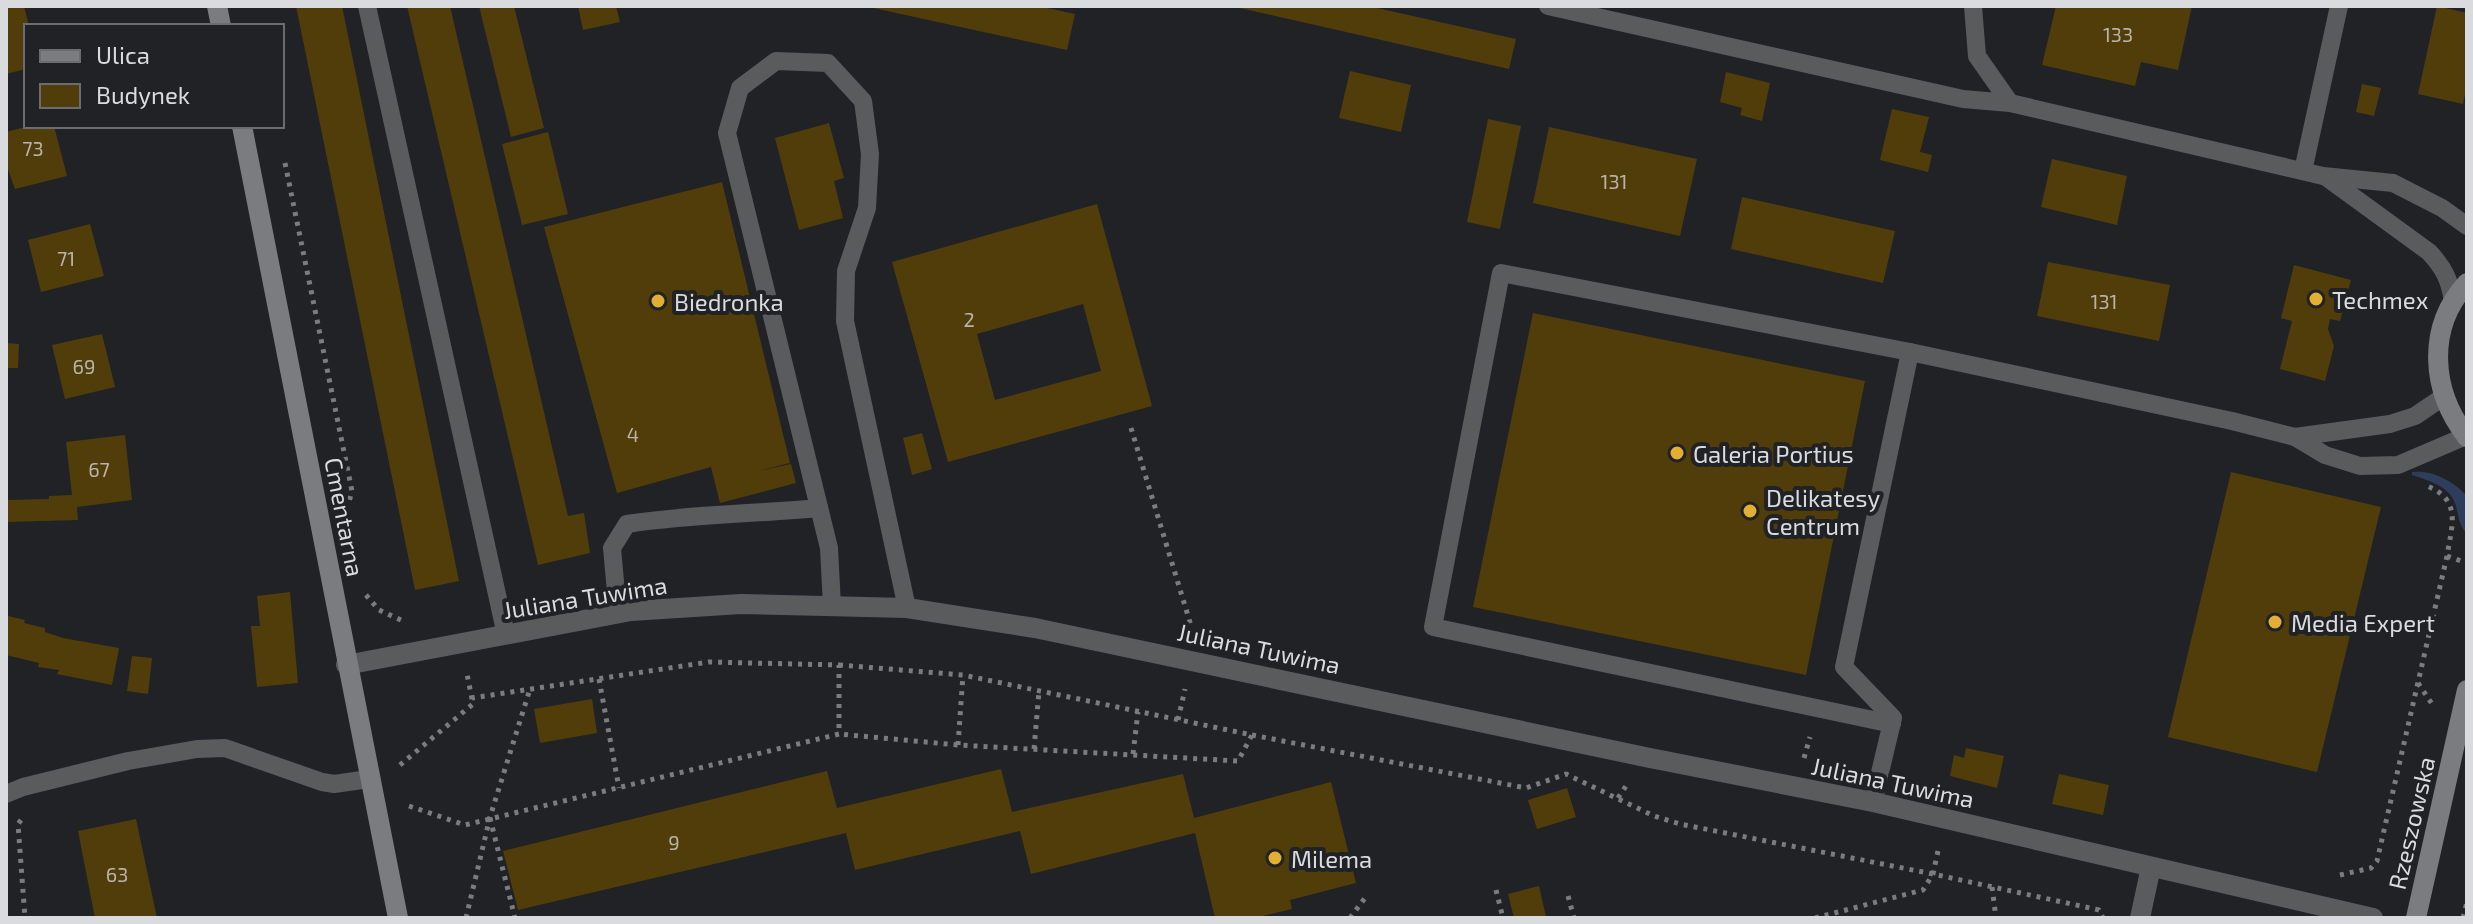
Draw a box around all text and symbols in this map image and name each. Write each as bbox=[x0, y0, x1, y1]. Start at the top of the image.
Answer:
house number: 133 bbox=[2103, 22, 2133, 46]
legend bbox=[24, 24, 284, 128]
text: Ulica bbox=[96, 40, 150, 69]
text: Budynek bbox=[96, 80, 190, 109]
house number: 73 bbox=[22, 136, 44, 160]
house number: 131 bbox=[1600, 169, 1628, 193]
house number: 71 bbox=[57, 246, 75, 270]
place label: Techmex bbox=[2332, 285, 2429, 314]
place label: Biedronka bbox=[674, 287, 784, 316]
house number: 131 bbox=[2090, 289, 2118, 313]
marker: Techmex bbox=[2307, 290, 2325, 308]
marker: Biedronka bbox=[649, 292, 667, 310]
house number: 2 bbox=[963, 307, 975, 331]
house number: 69 bbox=[73, 354, 95, 378]
house number: 4 bbox=[627, 422, 639, 446]
place label: Galeria Portius bbox=[1693, 439, 1854, 468]
marker: Galeria Portius bbox=[1668, 444, 1686, 462]
street label: Cmentarna bbox=[319, 455, 371, 579]
house number: 67 bbox=[88, 457, 110, 481]
place label: Delikatesy Centrum bbox=[1766, 483, 1880, 540]
marker: Delikatesy Centrum bbox=[1741, 502, 1759, 520]
street label: Juliana Tuwima bbox=[501, 570, 669, 624]
place label: Media Expert bbox=[2291, 608, 2435, 637]
marker: Media Expert bbox=[2266, 613, 2284, 631]
street label: Juliana Tuwima bbox=[1175, 617, 1343, 679]
street label: Juliana Tuwima bbox=[1809, 751, 1977, 813]
street label: Rzeszowska bbox=[2382, 754, 2440, 892]
house number: 9 bbox=[668, 830, 680, 854]
place label: Milema bbox=[1291, 844, 1372, 873]
marker: Milema bbox=[1266, 849, 1284, 867]
house number: 63 bbox=[106, 862, 128, 886]

